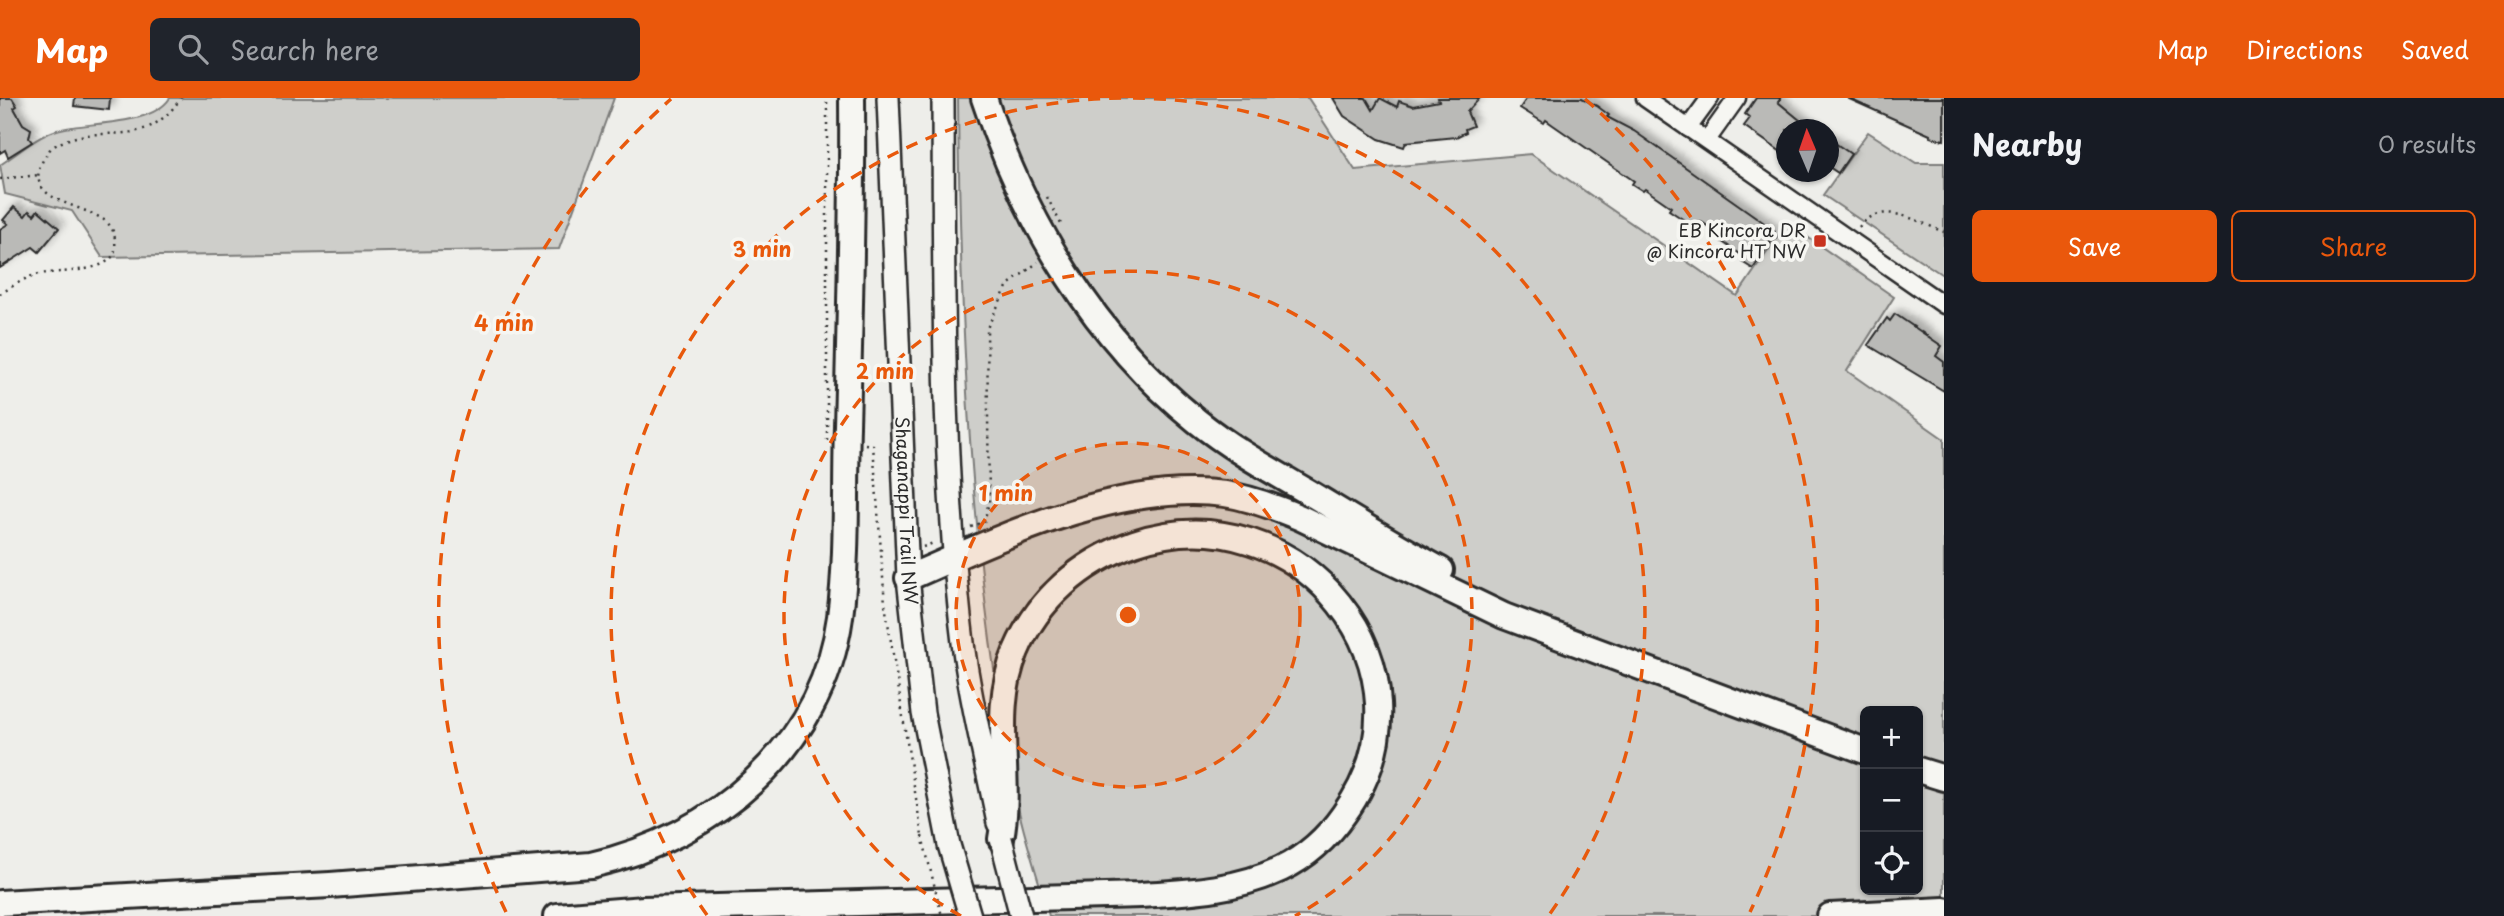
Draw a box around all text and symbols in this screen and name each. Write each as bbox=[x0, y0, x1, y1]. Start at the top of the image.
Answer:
search box bbox=[150, 18, 640, 81]
text: Map bbox=[35, 24, 108, 74]
icon: search bbox=[174, 30, 212, 68]
text: Search here bbox=[230, 30, 379, 69]
text: Map bbox=[2157, 31, 2208, 67]
text: Directions bbox=[2246, 31, 2363, 67]
text: Saved bbox=[2401, 31, 2469, 67]
north arrow bbox=[1776, 119, 1839, 182]
text: Nearby bbox=[1972, 121, 2082, 166]
text: 0 results bbox=[2378, 126, 2476, 161]
button: Save bbox=[1972, 210, 2217, 282]
button: Share bbox=[2231, 210, 2476, 282]
place label: EB Kincora DR @ Kincora HT NW bbox=[1647, 216, 1806, 264]
text: 3 min bbox=[732, 232, 792, 264]
marker: EB Kincora DR @ Kincora HT NW bbox=[1812, 233, 1828, 249]
text: 4 min bbox=[474, 306, 534, 338]
text: 2 min bbox=[856, 354, 914, 386]
street label: Shaganappi Trail NW bbox=[889, 416, 926, 606]
text: 1 min bbox=[979, 476, 1033, 508]
centre of rings bbox=[1116, 603, 1140, 627]
map controls bbox=[1860, 706, 1923, 895]
button: + bbox=[1860, 706, 1923, 769]
button: − bbox=[1860, 769, 1923, 832]
button: locate bbox=[1860, 832, 1923, 895]

